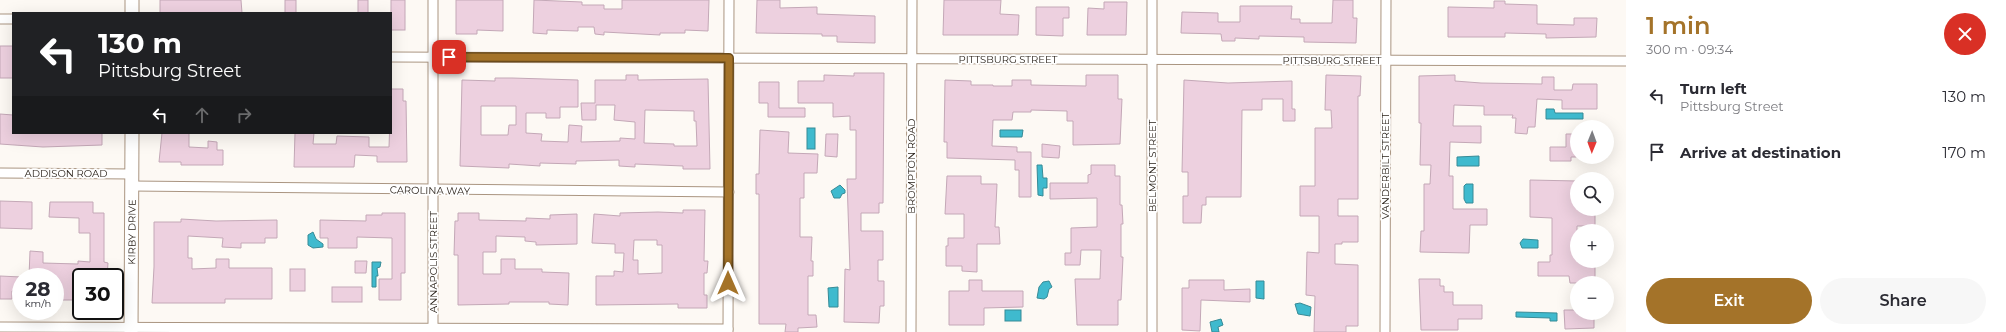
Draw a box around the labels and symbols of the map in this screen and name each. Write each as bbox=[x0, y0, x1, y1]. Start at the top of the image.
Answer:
pin bbox=[432, 40, 466, 74]
street label: PITTSBURG STREET bbox=[959, 53, 1058, 66]
street label: PITTSBURG STREET bbox=[1283, 54, 1382, 67]
street label: VANDERBILT STREET bbox=[1379, 113, 1392, 219]
street label: BROMPTON ROAD bbox=[905, 118, 918, 214]
street label: BELMONT STREET bbox=[1146, 119, 1159, 212]
north arrow bbox=[1570, 120, 1614, 164]
street label: ADDISON ROAD bbox=[25, 167, 107, 180]
street label: CAROLINA WAY bbox=[390, 183, 471, 198]
street label: KIRBY DRIVE bbox=[125, 199, 139, 265]
street label: ANNAPOLIS STREET bbox=[427, 211, 440, 313]
position arrow bbox=[707, 262, 749, 304]
speed limit sign: 30 bbox=[72, 268, 124, 320]

